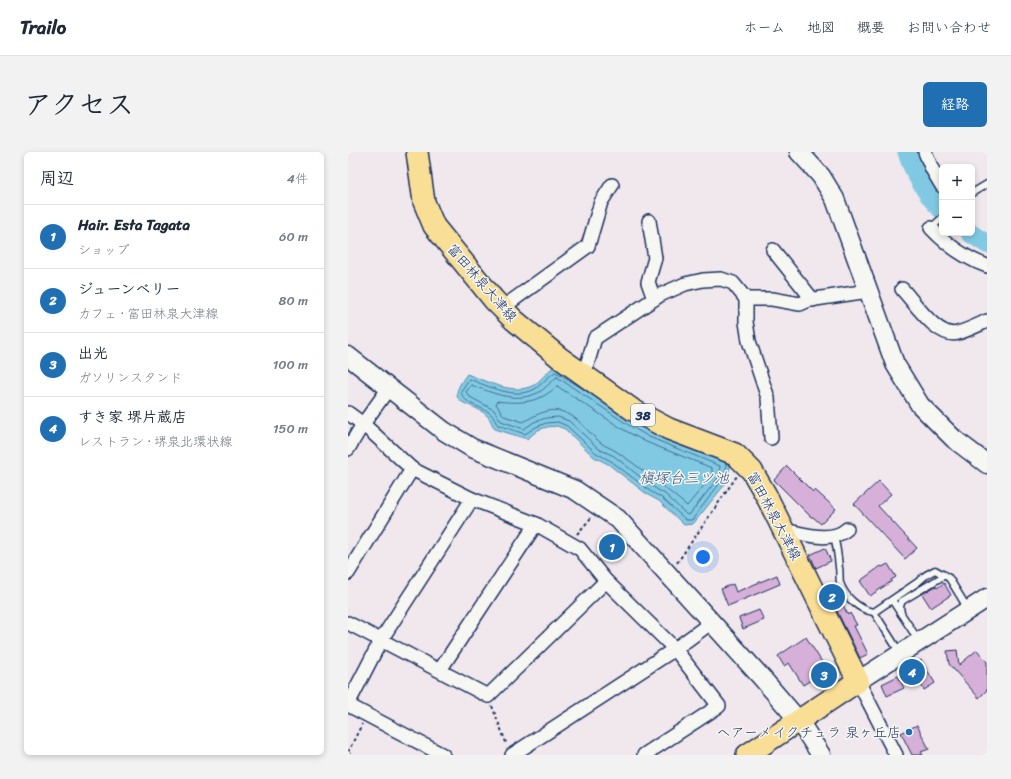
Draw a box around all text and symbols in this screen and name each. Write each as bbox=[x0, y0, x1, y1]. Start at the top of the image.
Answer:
text: Trailo bbox=[20, 11, 66, 44]
text: ホーム bbox=[744, 15, 785, 40]
text: 地図 bbox=[807, 15, 835, 40]
text: 概要 bbox=[857, 15, 885, 40]
text: お問い合わせ bbox=[907, 15, 991, 40]
text: アクセス bbox=[24, 80, 134, 129]
button: 経路 bbox=[923, 82, 987, 127]
text: 周辺 bbox=[40, 163, 74, 193]
map controls bbox=[939, 164, 975, 236]
button: + bbox=[939, 164, 975, 200]
text: 4件 bbox=[287, 167, 308, 190]
button: − bbox=[939, 200, 975, 236]
text: Hair. Esta Tagata bbox=[78, 212, 190, 238]
text: 1 bbox=[50, 225, 56, 248]
text: 60 m bbox=[279, 225, 308, 248]
text: ショップ bbox=[78, 238, 129, 261]
street label: 富田林泉大津線 bbox=[440, 238, 524, 328]
text: ジューンベリー bbox=[78, 276, 181, 302]
text: 2 bbox=[49, 289, 57, 312]
text: 80 m bbox=[279, 289, 308, 312]
text: カフェ · 富田林泉大津線 bbox=[78, 302, 218, 325]
text: 出光 bbox=[78, 340, 108, 366]
text: 3 bbox=[49, 353, 57, 376]
text: 100 m bbox=[273, 353, 308, 376]
text: ガソリンスタンド bbox=[78, 366, 182, 389]
text: すき家 堺片蔵店 bbox=[78, 404, 187, 430]
road number: 38 bbox=[631, 404, 655, 426]
text: 4 bbox=[49, 417, 57, 440]
text: 150 m bbox=[273, 417, 308, 440]
text: レストラン · 堺泉北環状線 bbox=[78, 430, 232, 453]
water label: 槇塚台三ツ池 bbox=[639, 465, 730, 491]
street label: 富田林泉大津線 bbox=[740, 467, 808, 565]
pin: 1 bbox=[599, 532, 625, 562]
your location bbox=[693, 547, 713, 567]
pin: 2 bbox=[819, 582, 845, 612]
pin: 4 bbox=[899, 657, 925, 687]
pin: 3 bbox=[811, 660, 837, 690]
place label: ヘアーメイクチュラ 泉ヶ丘店 bbox=[716, 720, 901, 745]
marker: ヘアーメイクチュラ 泉ヶ丘店 bbox=[904, 727, 914, 737]

